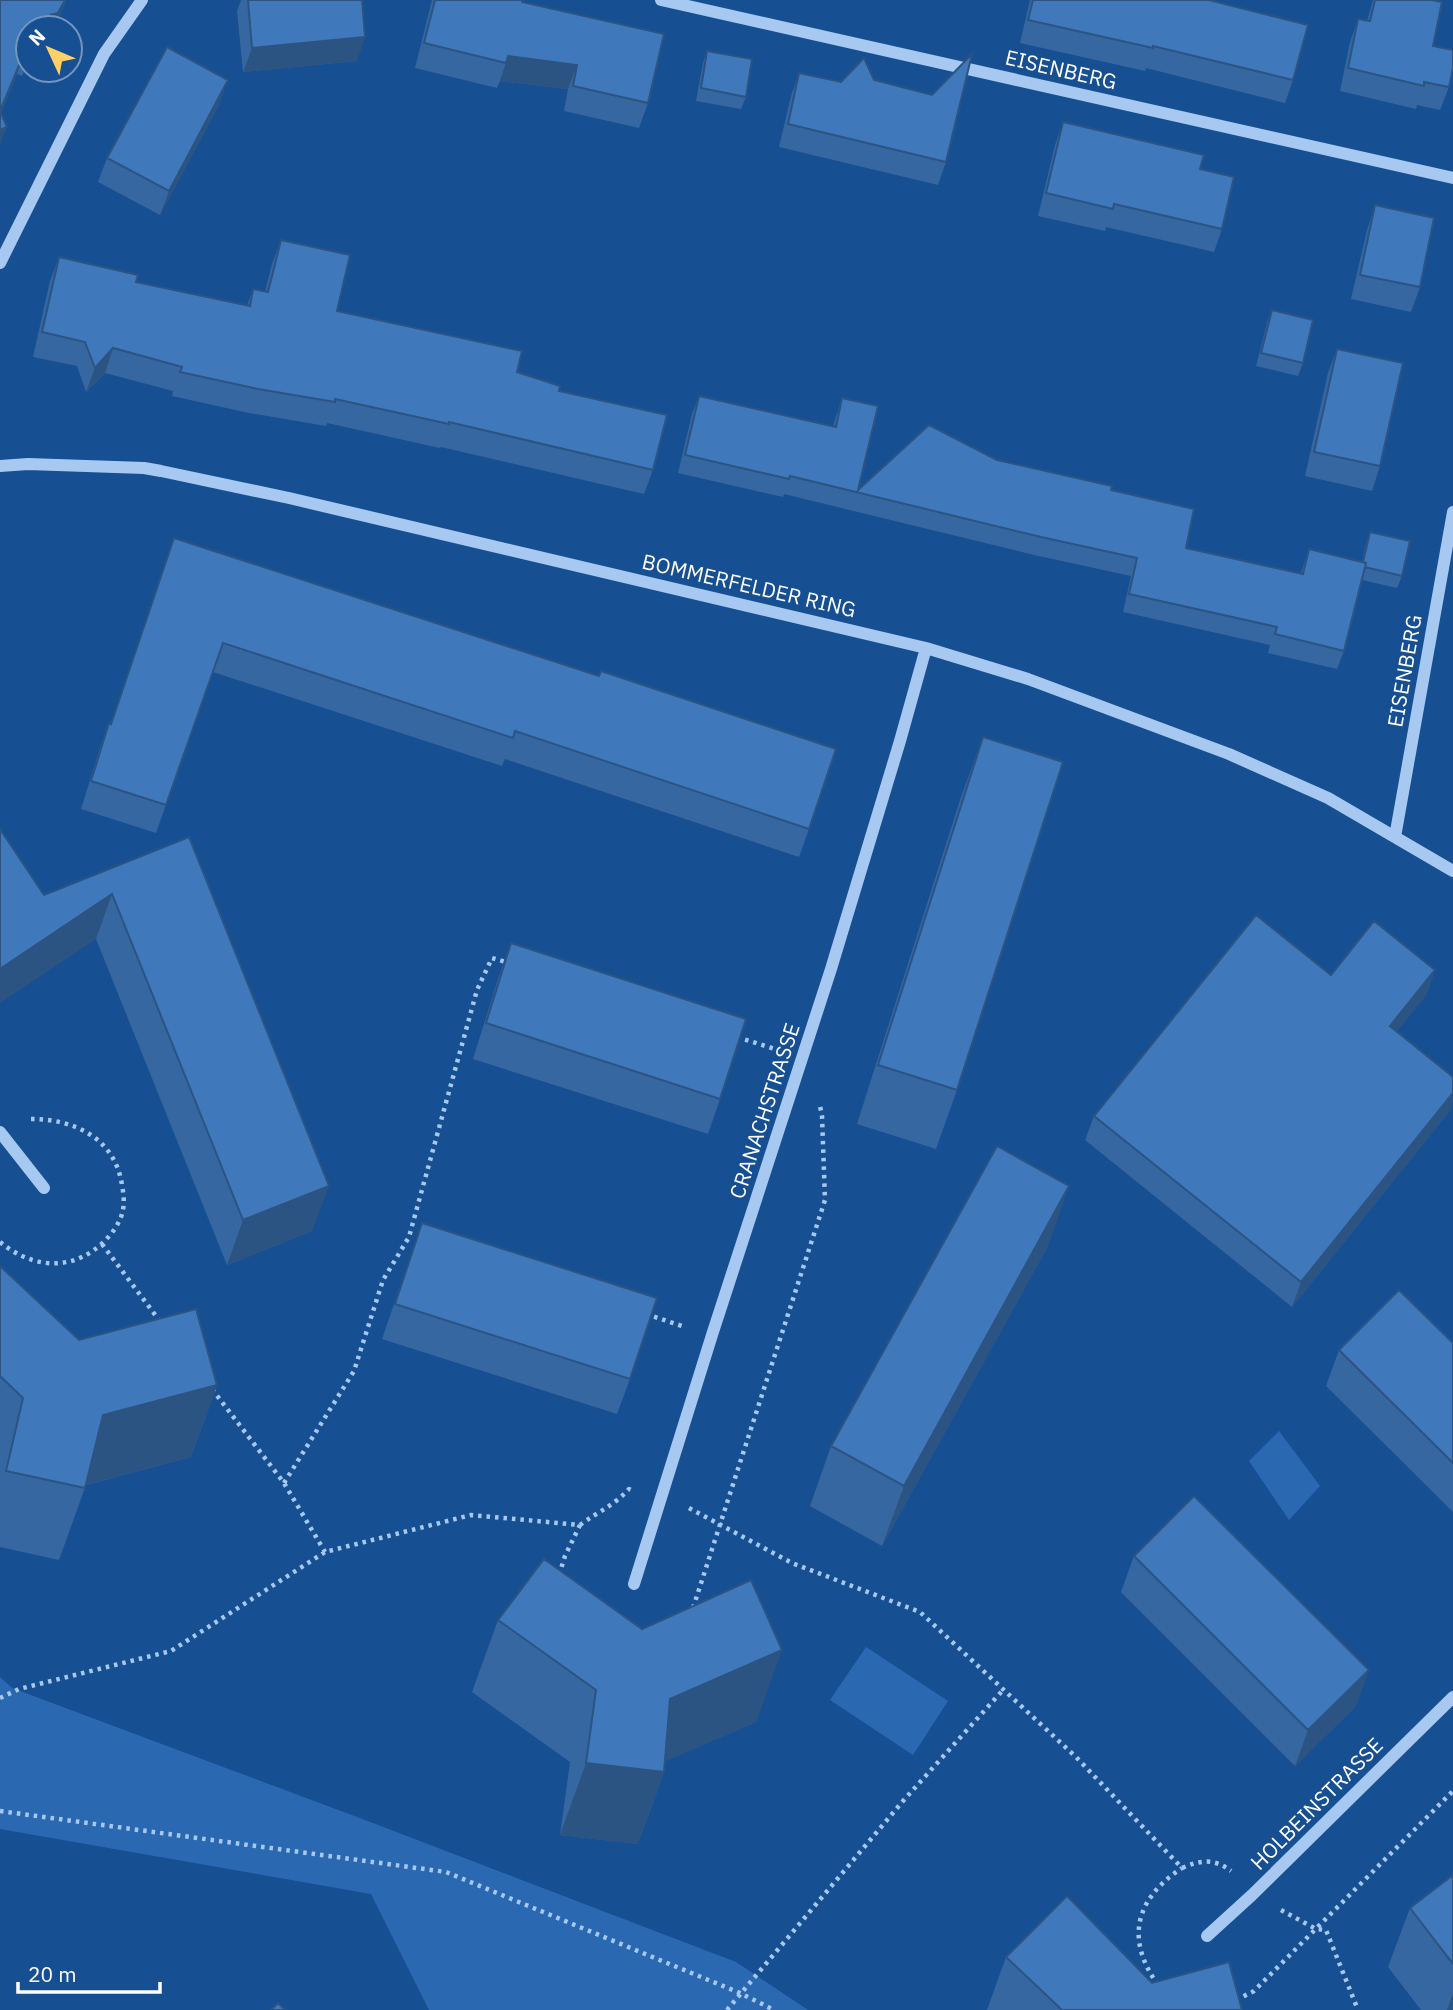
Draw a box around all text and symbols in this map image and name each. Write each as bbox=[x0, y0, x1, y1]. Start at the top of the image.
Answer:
north arrow bbox=[14, 14, 84, 84]
text: N bbox=[23, 24, 50, 50]
street label: EISENBERG bbox=[1003, 43, 1120, 95]
street label: BOMMERFELDER RING bbox=[639, 547, 859, 623]
street label: EISENBERG bbox=[1380, 612, 1428, 729]
street label: CRANACHSTRASSE bbox=[722, 1019, 806, 1202]
street label: HOLBEINSTRASSE bbox=[1244, 1731, 1389, 1876]
scale bar bbox=[18, 1951, 159, 1995]
text: 20 m bbox=[28, 1960, 77, 1988]

